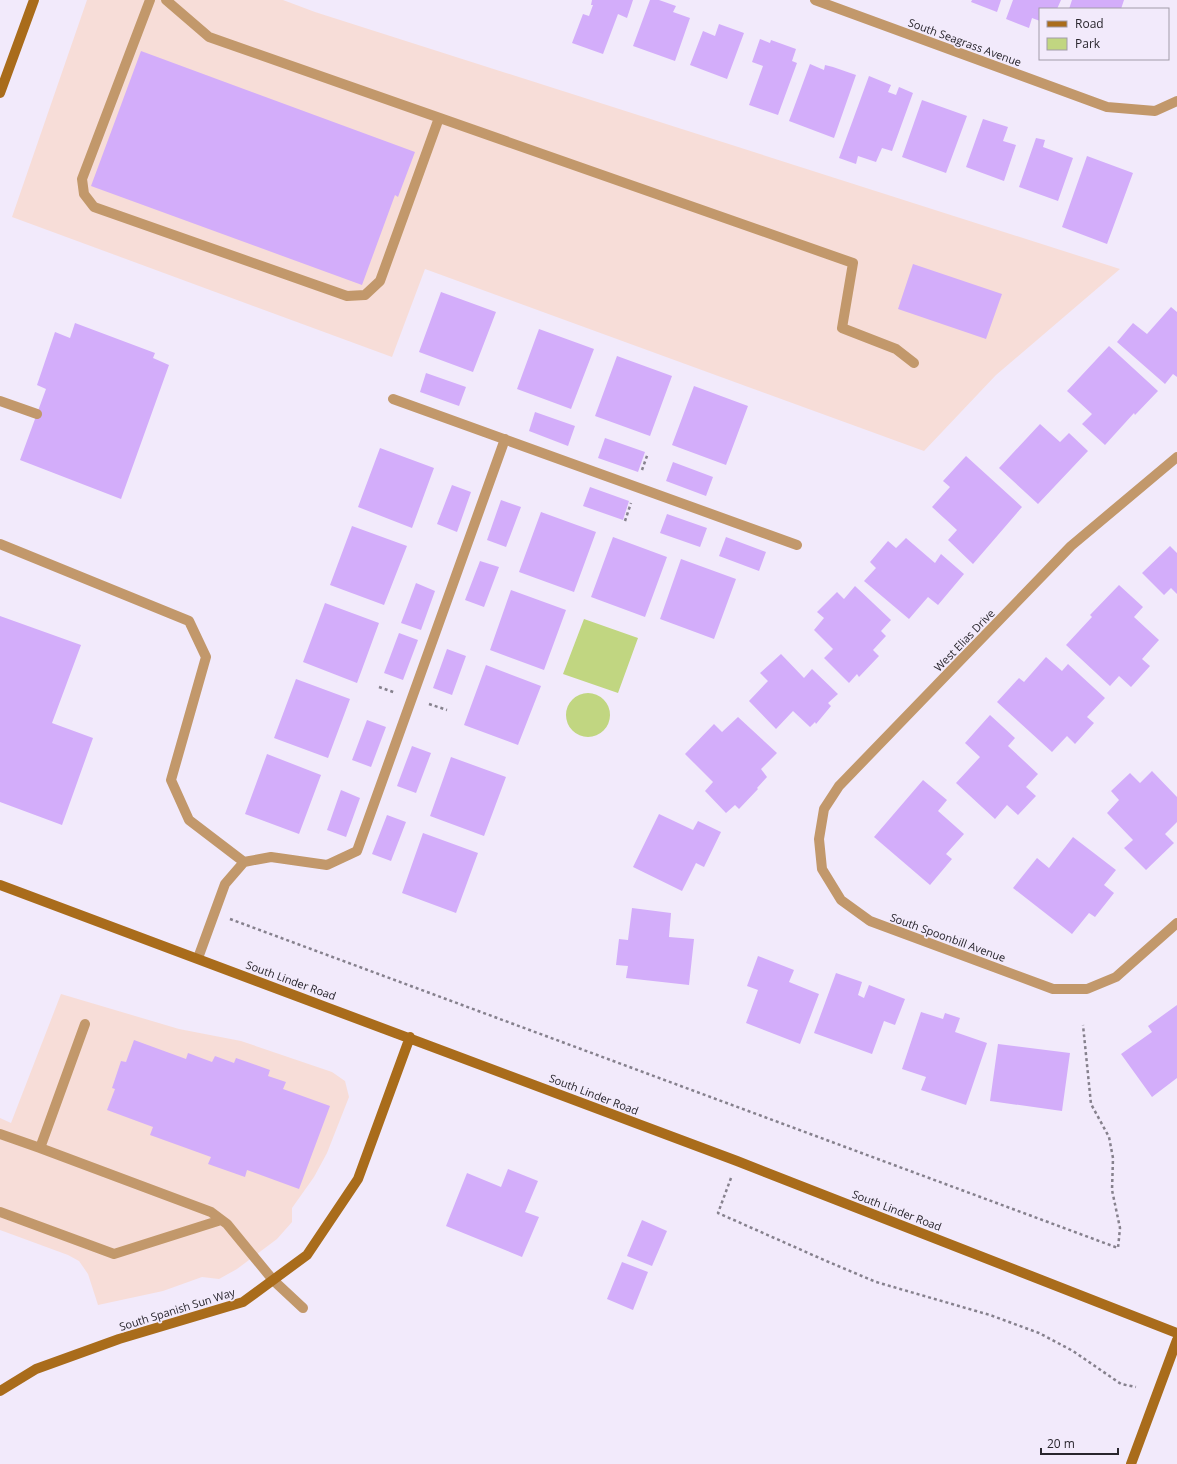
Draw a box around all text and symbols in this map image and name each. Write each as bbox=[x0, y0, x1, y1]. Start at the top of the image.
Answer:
legend bbox=[1039, 8, 1169, 60]
street label: South Seagrass Avenue bbox=[906, 15, 1024, 69]
text: Road bbox=[1075, 15, 1104, 32]
text: Park bbox=[1075, 35, 1101, 52]
street label: West Elias Drive bbox=[930, 606, 998, 674]
street label: South Spoonbill Avenue bbox=[888, 909, 1008, 965]
street label: South Linder Road bbox=[244, 957, 338, 1003]
street label: South Linder Road bbox=[547, 1070, 641, 1118]
street label: South Linder Road bbox=[850, 1186, 944, 1234]
street label: South Spanish Sun Way bbox=[117, 1284, 237, 1334]
scale bar bbox=[1041, 1430, 1118, 1456]
text: 20 m bbox=[1047, 1435, 1075, 1452]

